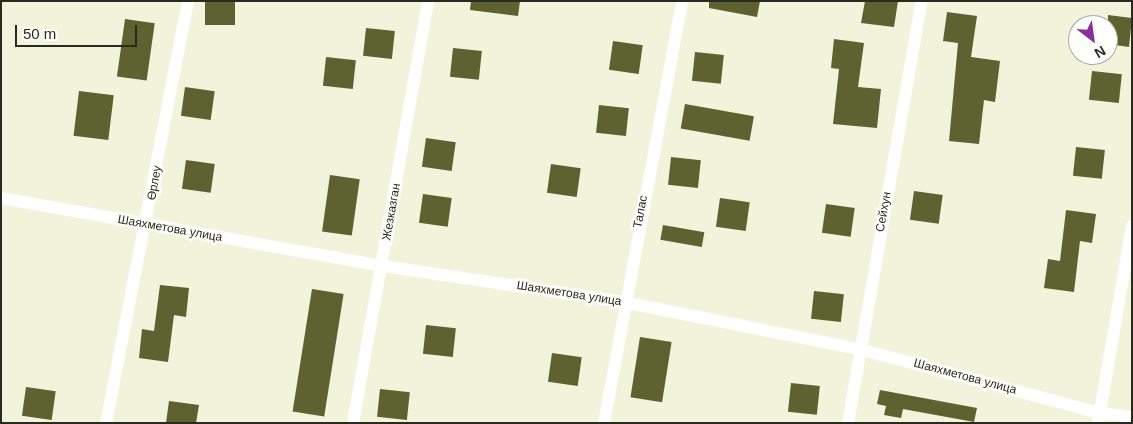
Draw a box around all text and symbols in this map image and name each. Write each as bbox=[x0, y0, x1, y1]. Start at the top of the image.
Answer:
scale bar bbox=[18, 15, 140, 47]
north arrow bbox=[1068, 15, 1118, 65]
text: 50 m bbox=[23, 25, 56, 42]
text: N bbox=[1092, 43, 1108, 62]
street label: Өрлеу bbox=[145, 164, 165, 202]
street label: Жезказган bbox=[380, 182, 404, 242]
street label: Сейхун bbox=[873, 191, 895, 233]
street label: Талас bbox=[631, 194, 651, 230]
street label: Шаяхметова улица bbox=[117, 213, 223, 245]
street label: Шаяхметова улица bbox=[516, 279, 622, 309]
street label: Шаяхметова улица bbox=[912, 356, 1018, 398]

